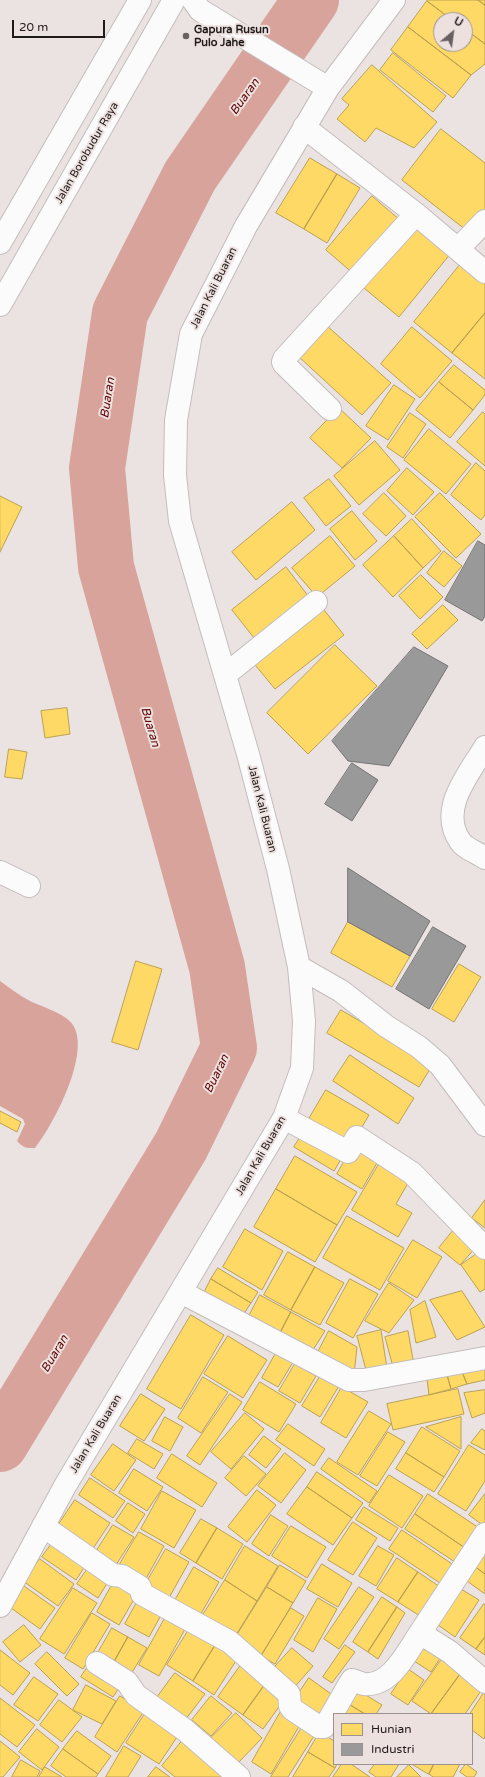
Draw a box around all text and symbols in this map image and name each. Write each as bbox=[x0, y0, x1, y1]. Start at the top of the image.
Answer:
scale bar bbox=[14, 12, 107, 38]
north arrow bbox=[433, 12, 473, 52]
text: U bbox=[452, 14, 465, 30]
text: 20 m bbox=[19, 20, 48, 34]
place label: Gapura Rusun Pulo Jahe bbox=[194, 23, 269, 49]
marker: Gapura Rusun Pulo Jahe bbox=[181, 31, 191, 41]
water label: Buaran bbox=[227, 76, 263, 118]
street label: Jalan Borobudur Raya bbox=[53, 100, 121, 206]
street label: Jalan Kali Buaran bbox=[188, 245, 240, 331]
water label: Buaran bbox=[98, 377, 118, 419]
water label: Buaran bbox=[137, 705, 163, 749]
street label: Jalan Kali Buaran bbox=[245, 764, 279, 854]
water label: Buaran bbox=[202, 1052, 232, 1096]
street label: Jalan Kali Buaran bbox=[233, 1114, 289, 1198]
water label: Buaran bbox=[38, 1333, 72, 1375]
street label: Jalan Kali Buaran bbox=[67, 1392, 125, 1476]
legend bbox=[333, 1713, 473, 1765]
text: Hunian bbox=[371, 1722, 412, 1736]
text: Industri bbox=[371, 1742, 414, 1756]

